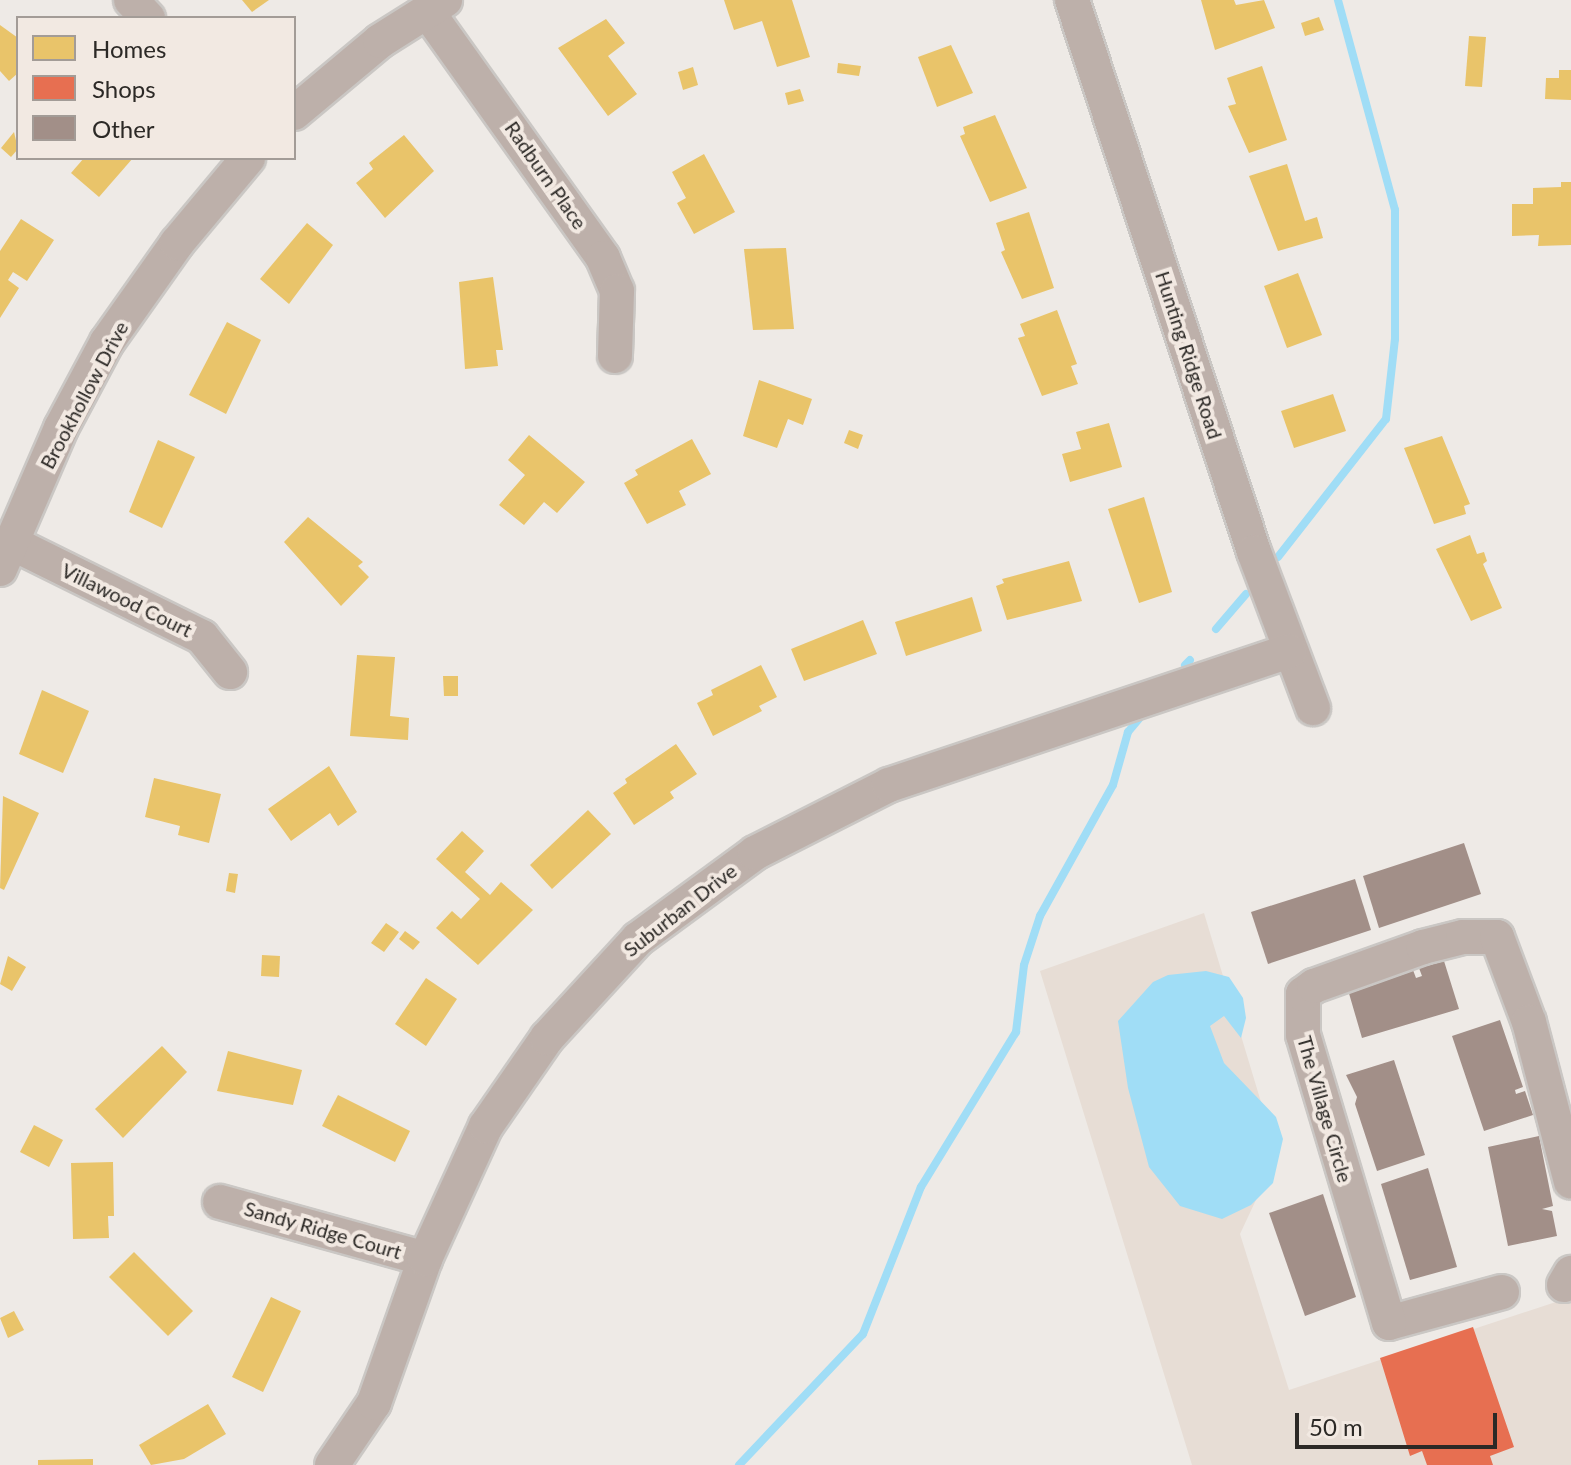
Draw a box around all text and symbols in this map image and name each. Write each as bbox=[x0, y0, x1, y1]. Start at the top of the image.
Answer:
legend bbox=[16, 16, 296, 160]
text: Homes bbox=[92, 34, 166, 63]
text: Shops bbox=[92, 74, 156, 103]
text: Other bbox=[92, 114, 155, 143]
street label: Radburn Place bbox=[500, 117, 592, 233]
street label: Hunting Ridge Road bbox=[1151, 268, 1227, 442]
street label: Brookhollow Drive bbox=[35, 317, 133, 473]
street label: Villawood Court bbox=[58, 558, 196, 642]
street label: Suburban Drive bbox=[619, 859, 741, 961]
street label: The Village Circle bbox=[1293, 1033, 1357, 1185]
street label: Sandy Ridge Court bbox=[241, 1196, 405, 1264]
scale bar bbox=[1299, 1397, 1501, 1447]
text: 50 m bbox=[1309, 1412, 1363, 1441]

